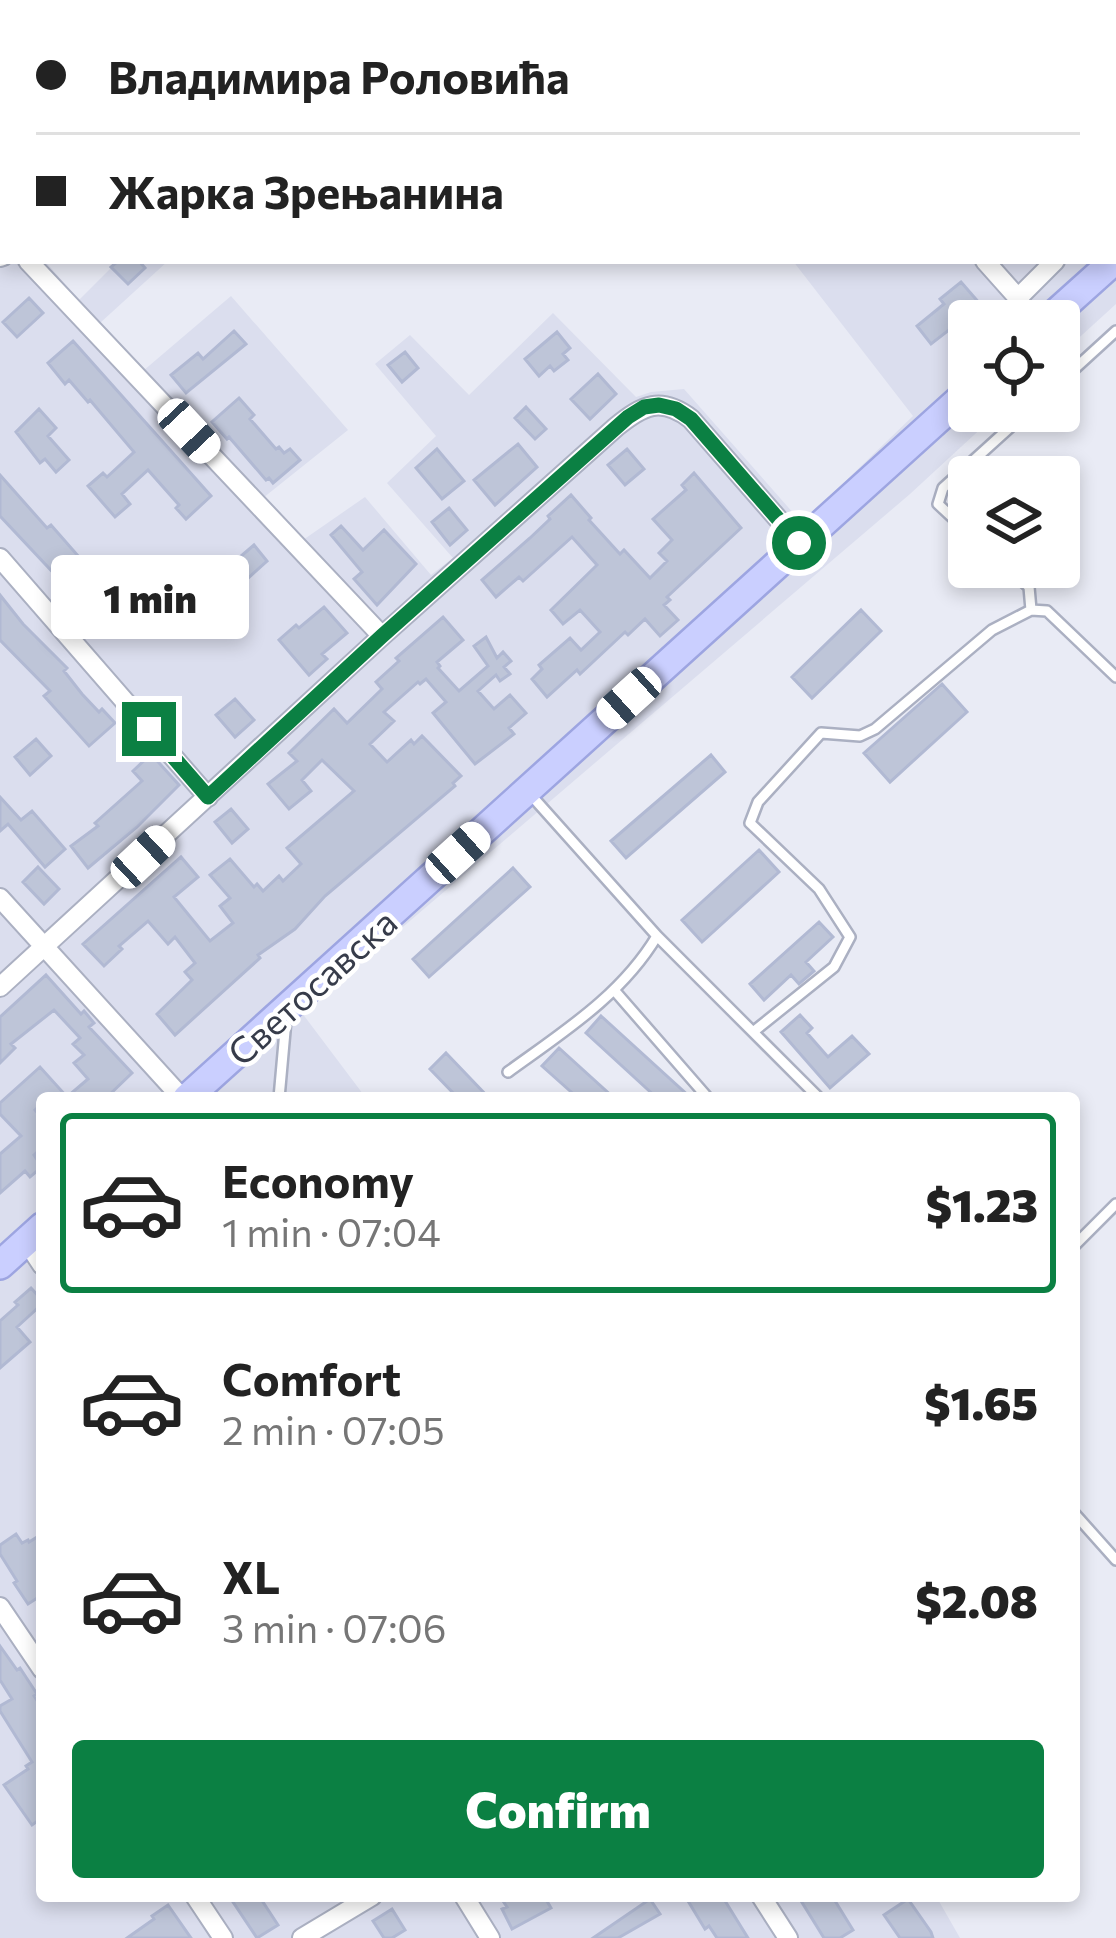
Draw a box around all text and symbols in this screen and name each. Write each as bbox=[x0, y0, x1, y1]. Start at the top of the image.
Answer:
text: Владимира Роловића bbox=[108, 48, 569, 103]
text: Жарка Зрењанина bbox=[108, 163, 504, 218]
map controls bbox=[948, 300, 1080, 588]
button: locate bbox=[948, 300, 1080, 432]
car bbox=[151, 392, 227, 470]
button: layers bbox=[948, 456, 1080, 588]
route start bbox=[772, 516, 826, 570]
callout: 1 min bbox=[50, 555, 248, 639]
text: 1 min bbox=[103, 573, 197, 621]
car bbox=[590, 661, 668, 735]
route end bbox=[122, 702, 176, 756]
car bbox=[419, 816, 497, 890]
car bbox=[104, 819, 182, 895]
street label: Светосавска bbox=[217, 899, 405, 1073]
icon: car bbox=[78, 1149, 186, 1257]
text: Economy bbox=[222, 1152, 414, 1207]
text: $1.23 bbox=[926, 1176, 1038, 1231]
text: 1 min · 07:04 bbox=[222, 1207, 441, 1255]
icon: car bbox=[78, 1347, 186, 1455]
text: Comfort bbox=[222, 1350, 401, 1405]
text: $1.65 bbox=[924, 1374, 1038, 1429]
text: 2 min · 07:05 bbox=[222, 1405, 445, 1453]
icon: car bbox=[78, 1545, 186, 1653]
text: XL bbox=[222, 1548, 280, 1603]
text: $2.08 bbox=[915, 1572, 1038, 1627]
text: 3 min · 07:06 bbox=[222, 1603, 446, 1651]
button: Confirm bbox=[72, 1740, 1044, 1878]

